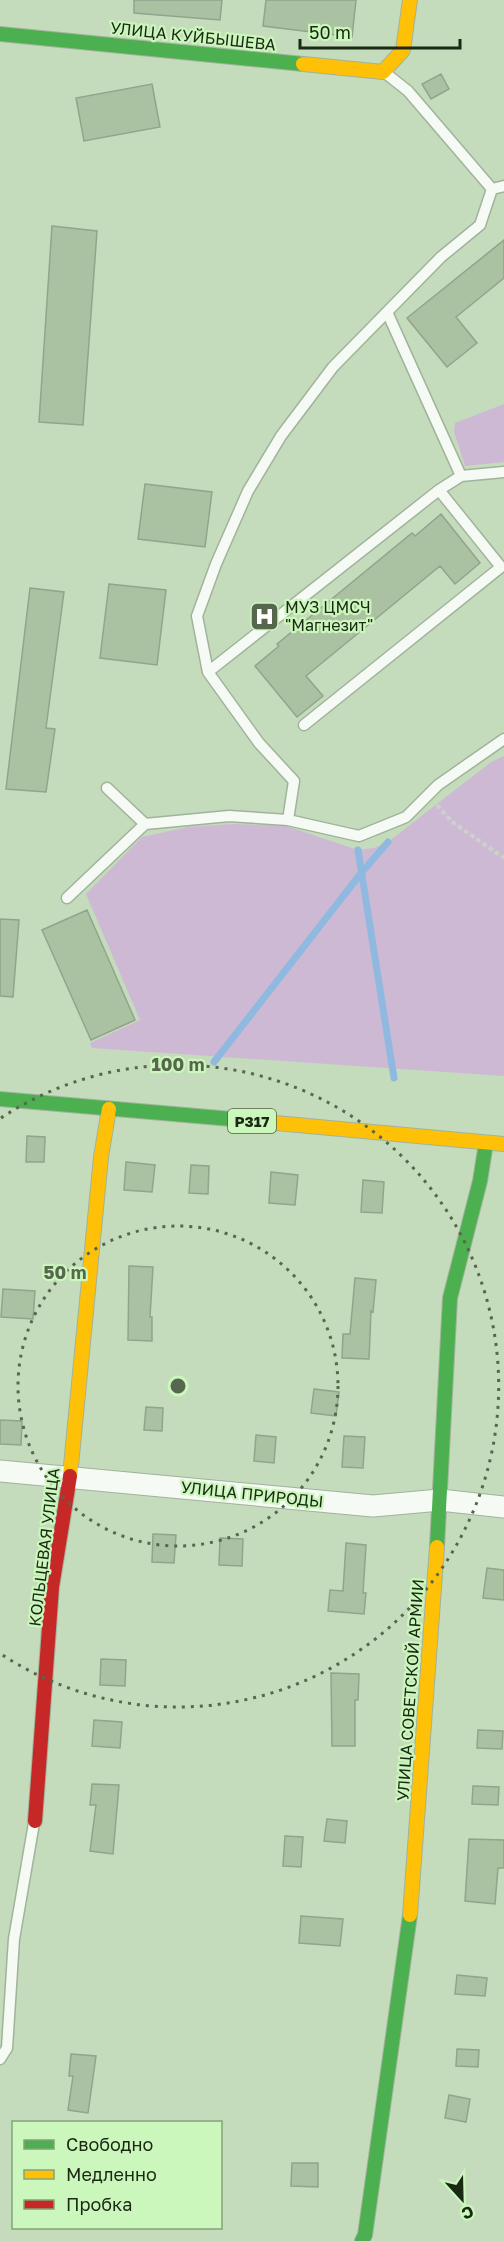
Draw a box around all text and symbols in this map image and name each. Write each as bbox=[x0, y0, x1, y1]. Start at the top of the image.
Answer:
scale bar bbox=[300, 12, 460, 50]
street label: УЛИЦА КУЙБЫШЕВА bbox=[109, 17, 277, 55]
text: 50 m bbox=[309, 21, 351, 43]
place label: МУЗ ЦМСЧ "Магнезит" bbox=[285, 597, 373, 635]
hospital icon: МУЗ ЦМСЧ "Магнезит" bbox=[248, 600, 280, 632]
text: 100 m bbox=[152, 1053, 204, 1075]
road number: Р317 bbox=[228, 1109, 276, 1133]
text: 50 m bbox=[44, 1261, 86, 1283]
centre of rings bbox=[168, 1376, 188, 1396]
street label: КОЛЬЦЕВАЯ УЛИЦА bbox=[24, 1466, 64, 1627]
street label: УЛИЦА ПРИРОДЫ bbox=[180, 1477, 324, 1511]
street label: УЛИЦА СОВЕТСКОЙ АРМИИ bbox=[392, 1578, 428, 1802]
legend bbox=[12, 2121, 222, 2229]
text: Свободно bbox=[66, 2133, 153, 2155]
text: Медленно bbox=[66, 2163, 157, 2185]
north arrow bbox=[432, 2169, 492, 2229]
text: Пробка bbox=[66, 2193, 132, 2215]
text: С bbox=[459, 2202, 477, 2224]

